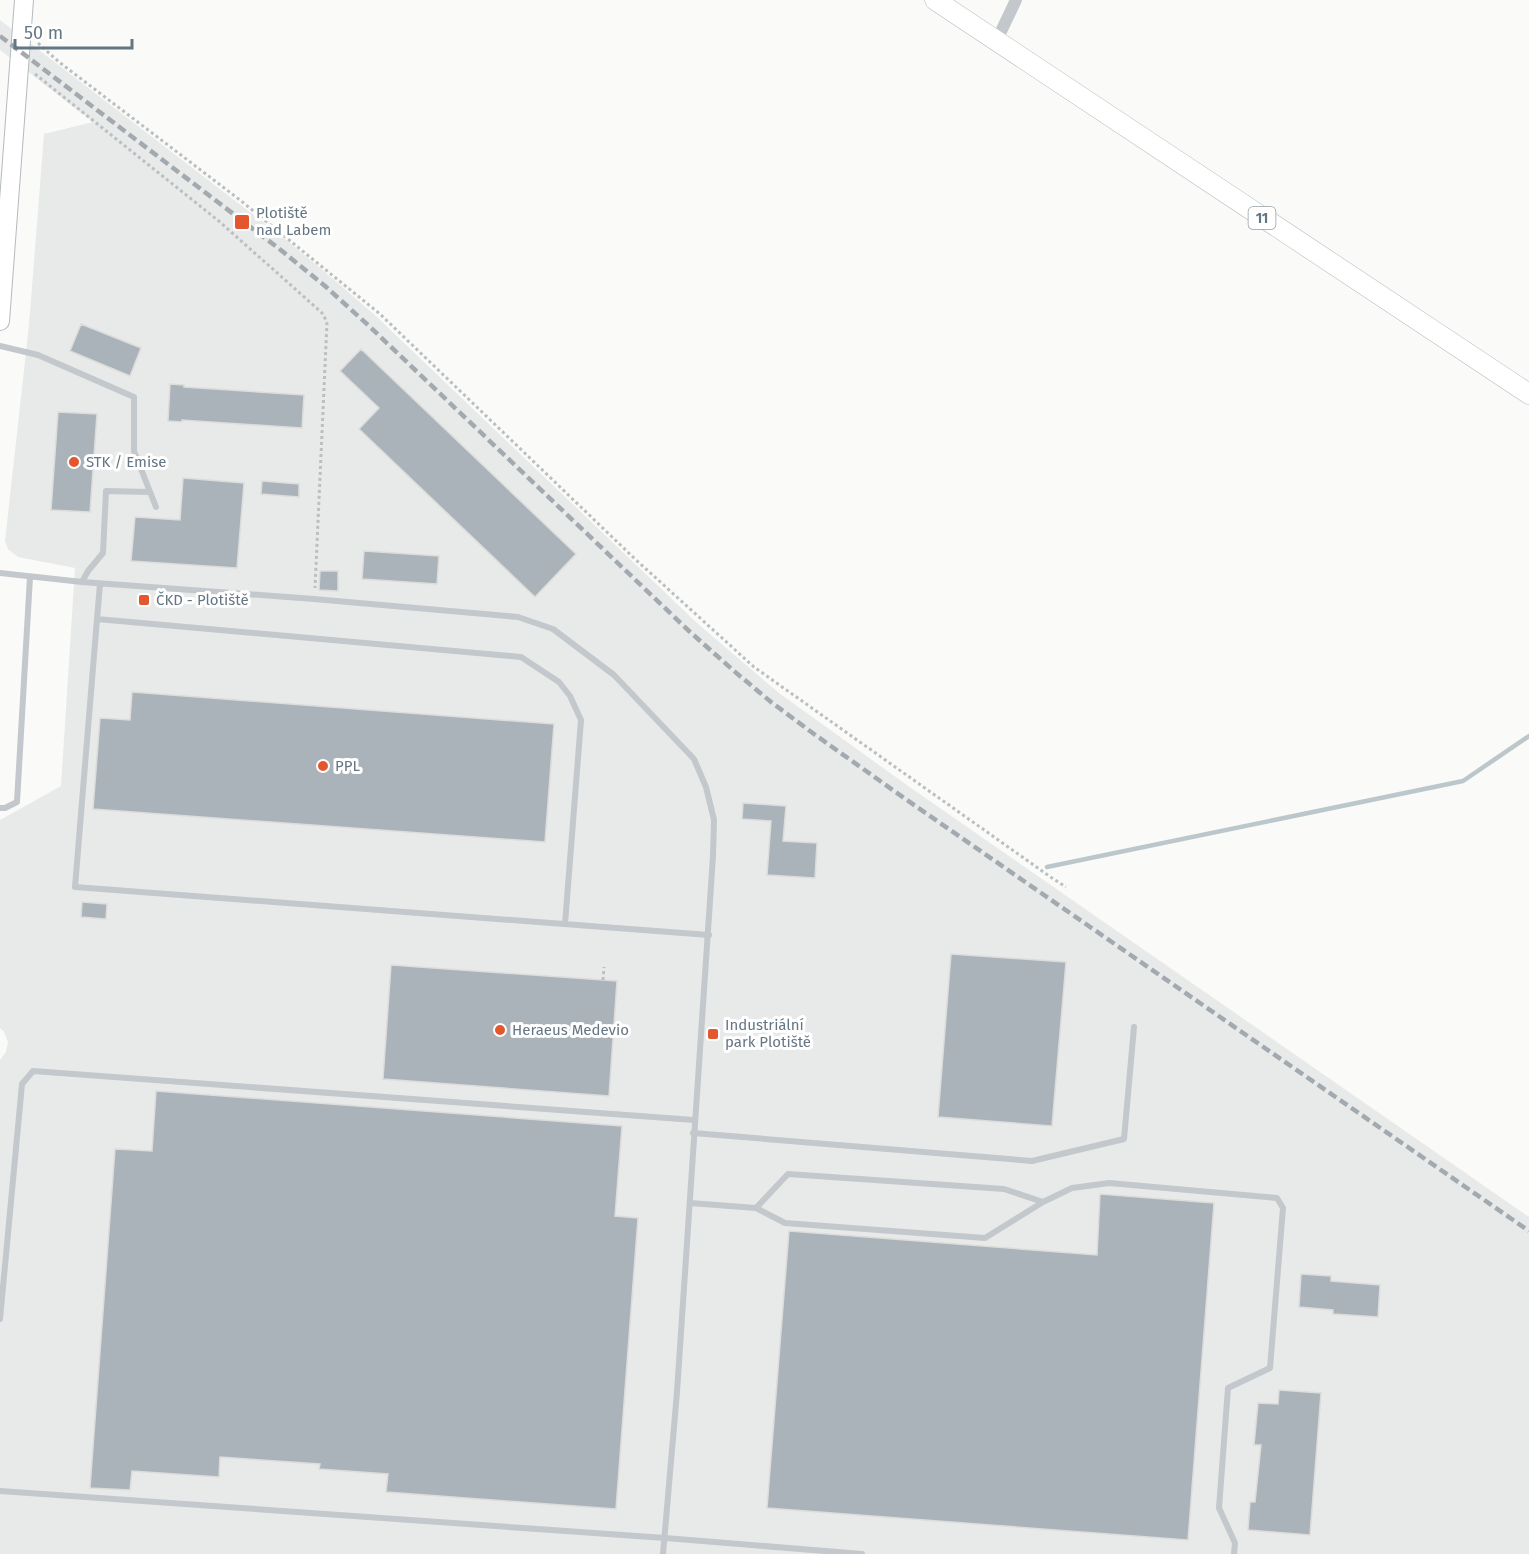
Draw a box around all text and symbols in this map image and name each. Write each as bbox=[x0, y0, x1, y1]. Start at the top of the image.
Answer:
scale bar bbox=[15, 12, 132, 50]
text: 50 m bbox=[24, 22, 63, 44]
place label: Plotiště nad Labem bbox=[256, 204, 331, 239]
road number: 11 bbox=[1248, 207, 1276, 229]
marker: Plotiště nad Labem bbox=[233, 213, 251, 231]
place label: STK / Emise bbox=[86, 453, 166, 471]
marker: STK / Emise bbox=[67, 455, 81, 469]
place label: ČKD - Plotiště bbox=[156, 591, 249, 609]
marker: ČKD - Plotiště bbox=[137, 593, 151, 607]
place label: PPL bbox=[335, 757, 360, 775]
marker: PPL bbox=[316, 759, 330, 773]
place label: Industriální park Plotiště bbox=[725, 1016, 811, 1051]
place label: Heraeus Medevio bbox=[512, 1021, 629, 1039]
marker: Heraeus Medevio bbox=[493, 1023, 507, 1037]
marker: Industriální park Plotiště bbox=[706, 1027, 720, 1041]

